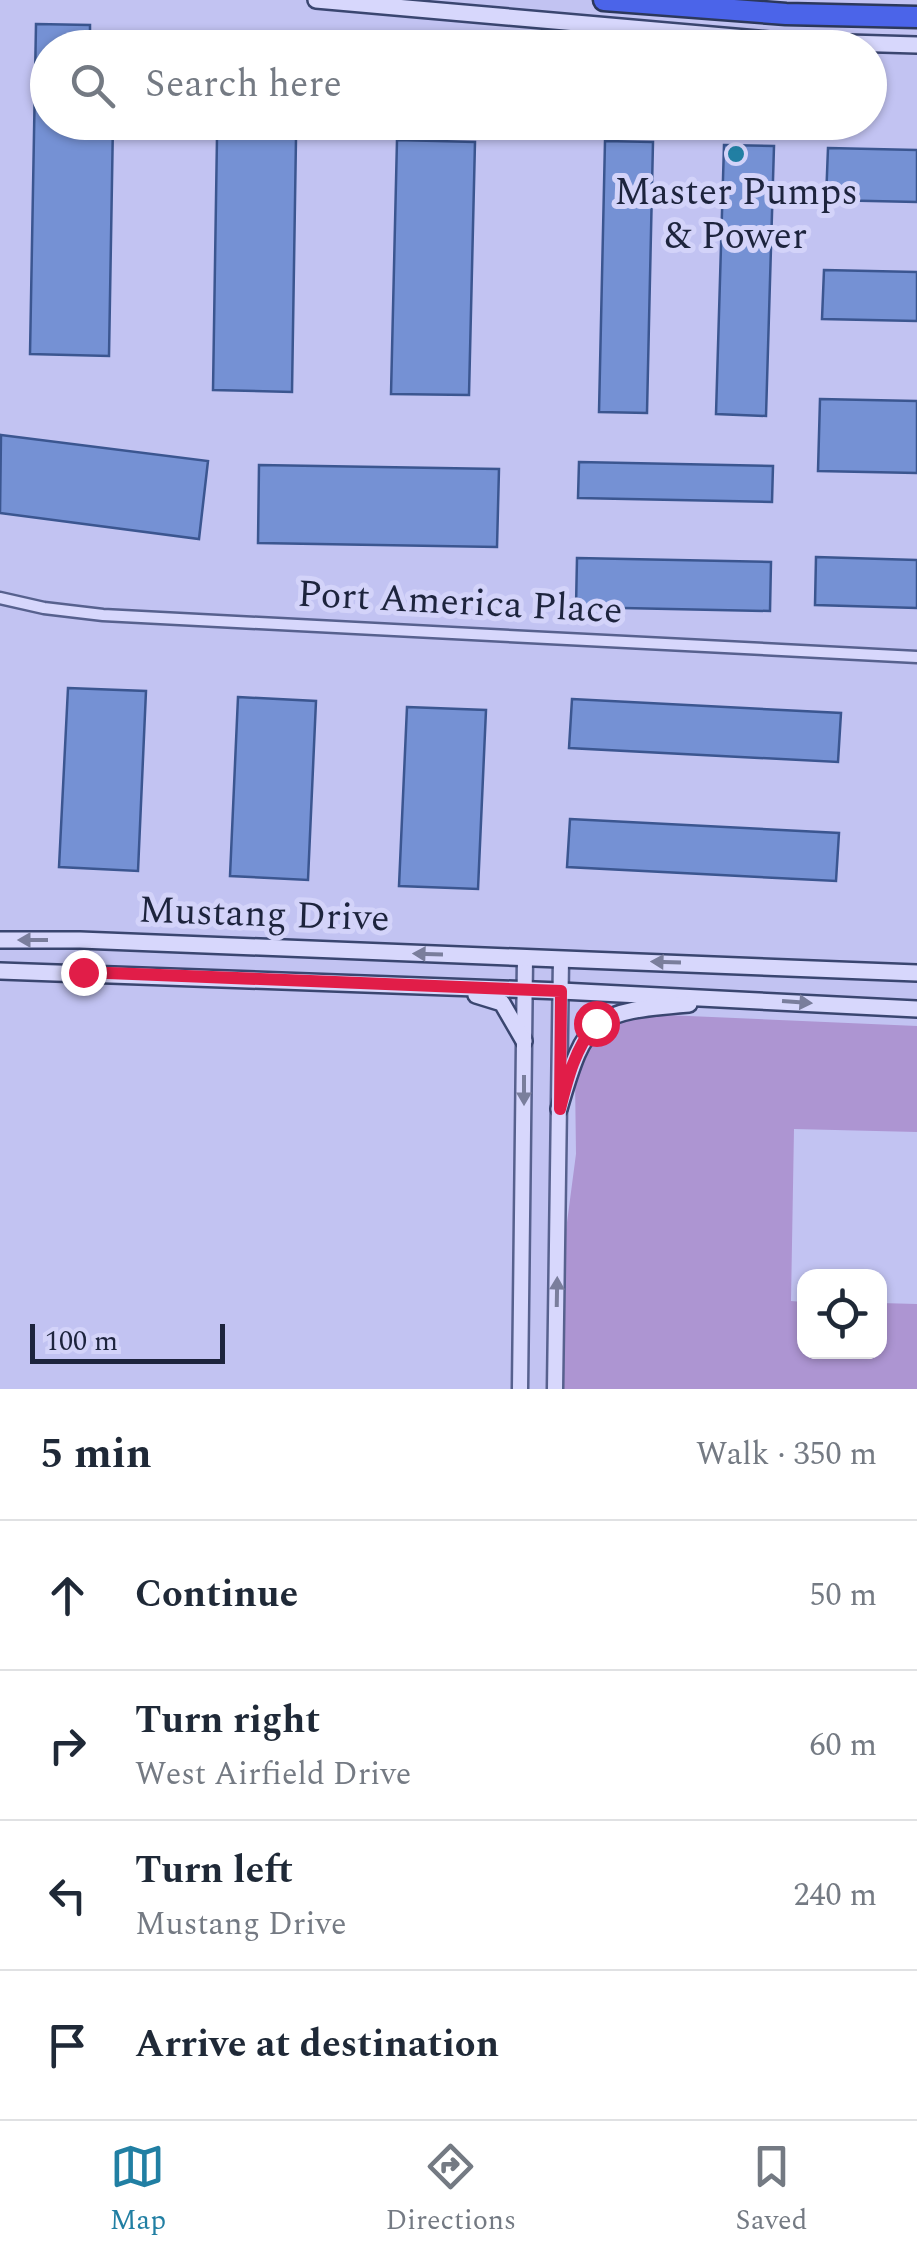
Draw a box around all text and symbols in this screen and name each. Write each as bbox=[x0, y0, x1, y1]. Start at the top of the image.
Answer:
search box bbox=[30, 30, 887, 140]
text: Search here bbox=[145, 56, 342, 114]
icon: search bbox=[65, 58, 120, 113]
marker: Master Pumps & Power bbox=[725, 143, 747, 165]
place label: Master Pumps & Power bbox=[614, 164, 858, 266]
street label: Port America Place bbox=[296, 566, 624, 640]
street label: Mustang Drive bbox=[138, 882, 390, 948]
one-way arrow bbox=[17, 932, 49, 948]
one-way arrow bbox=[411, 946, 443, 962]
route end bbox=[61, 950, 107, 996]
one-way arrow bbox=[649, 954, 681, 970]
one-way arrow bbox=[782, 995, 814, 1011]
route start bbox=[574, 1001, 620, 1047]
one-way arrow bbox=[516, 1075, 532, 1107]
map controls bbox=[797, 1269, 887, 1359]
button: locate bbox=[797, 1269, 887, 1359]
one-way arrow bbox=[549, 1275, 565, 1307]
scale bar bbox=[30, 1319, 225, 1364]
text: 100 m bbox=[45, 1320, 118, 1363]
text: 5 min bbox=[40, 1423, 152, 1486]
text: Walk · 350 m bbox=[696, 1430, 877, 1479]
text: Continue bbox=[135, 1566, 298, 1624]
icon: ahead bbox=[40, 1568, 95, 1623]
text: 50 m bbox=[809, 1571, 877, 1620]
text: Turn right bbox=[135, 1692, 320, 1750]
icon: right bbox=[40, 1718, 95, 1773]
text: 60 m bbox=[809, 1721, 877, 1770]
text: West Airfield Drive bbox=[135, 1750, 411, 1799]
text: Turn left bbox=[135, 1842, 293, 1900]
icon: left bbox=[40, 1868, 95, 1923]
text: 240 m bbox=[793, 1871, 877, 1920]
text: Mustang Drive bbox=[135, 1900, 346, 1949]
text: Arrive at destination bbox=[135, 2016, 499, 2074]
icon: arrive bbox=[40, 2018, 95, 2073]
tab: Map bbox=[110, 2139, 166, 2242]
tab: Directions bbox=[385, 2139, 516, 2242]
tab: Saved bbox=[736, 2139, 807, 2242]

